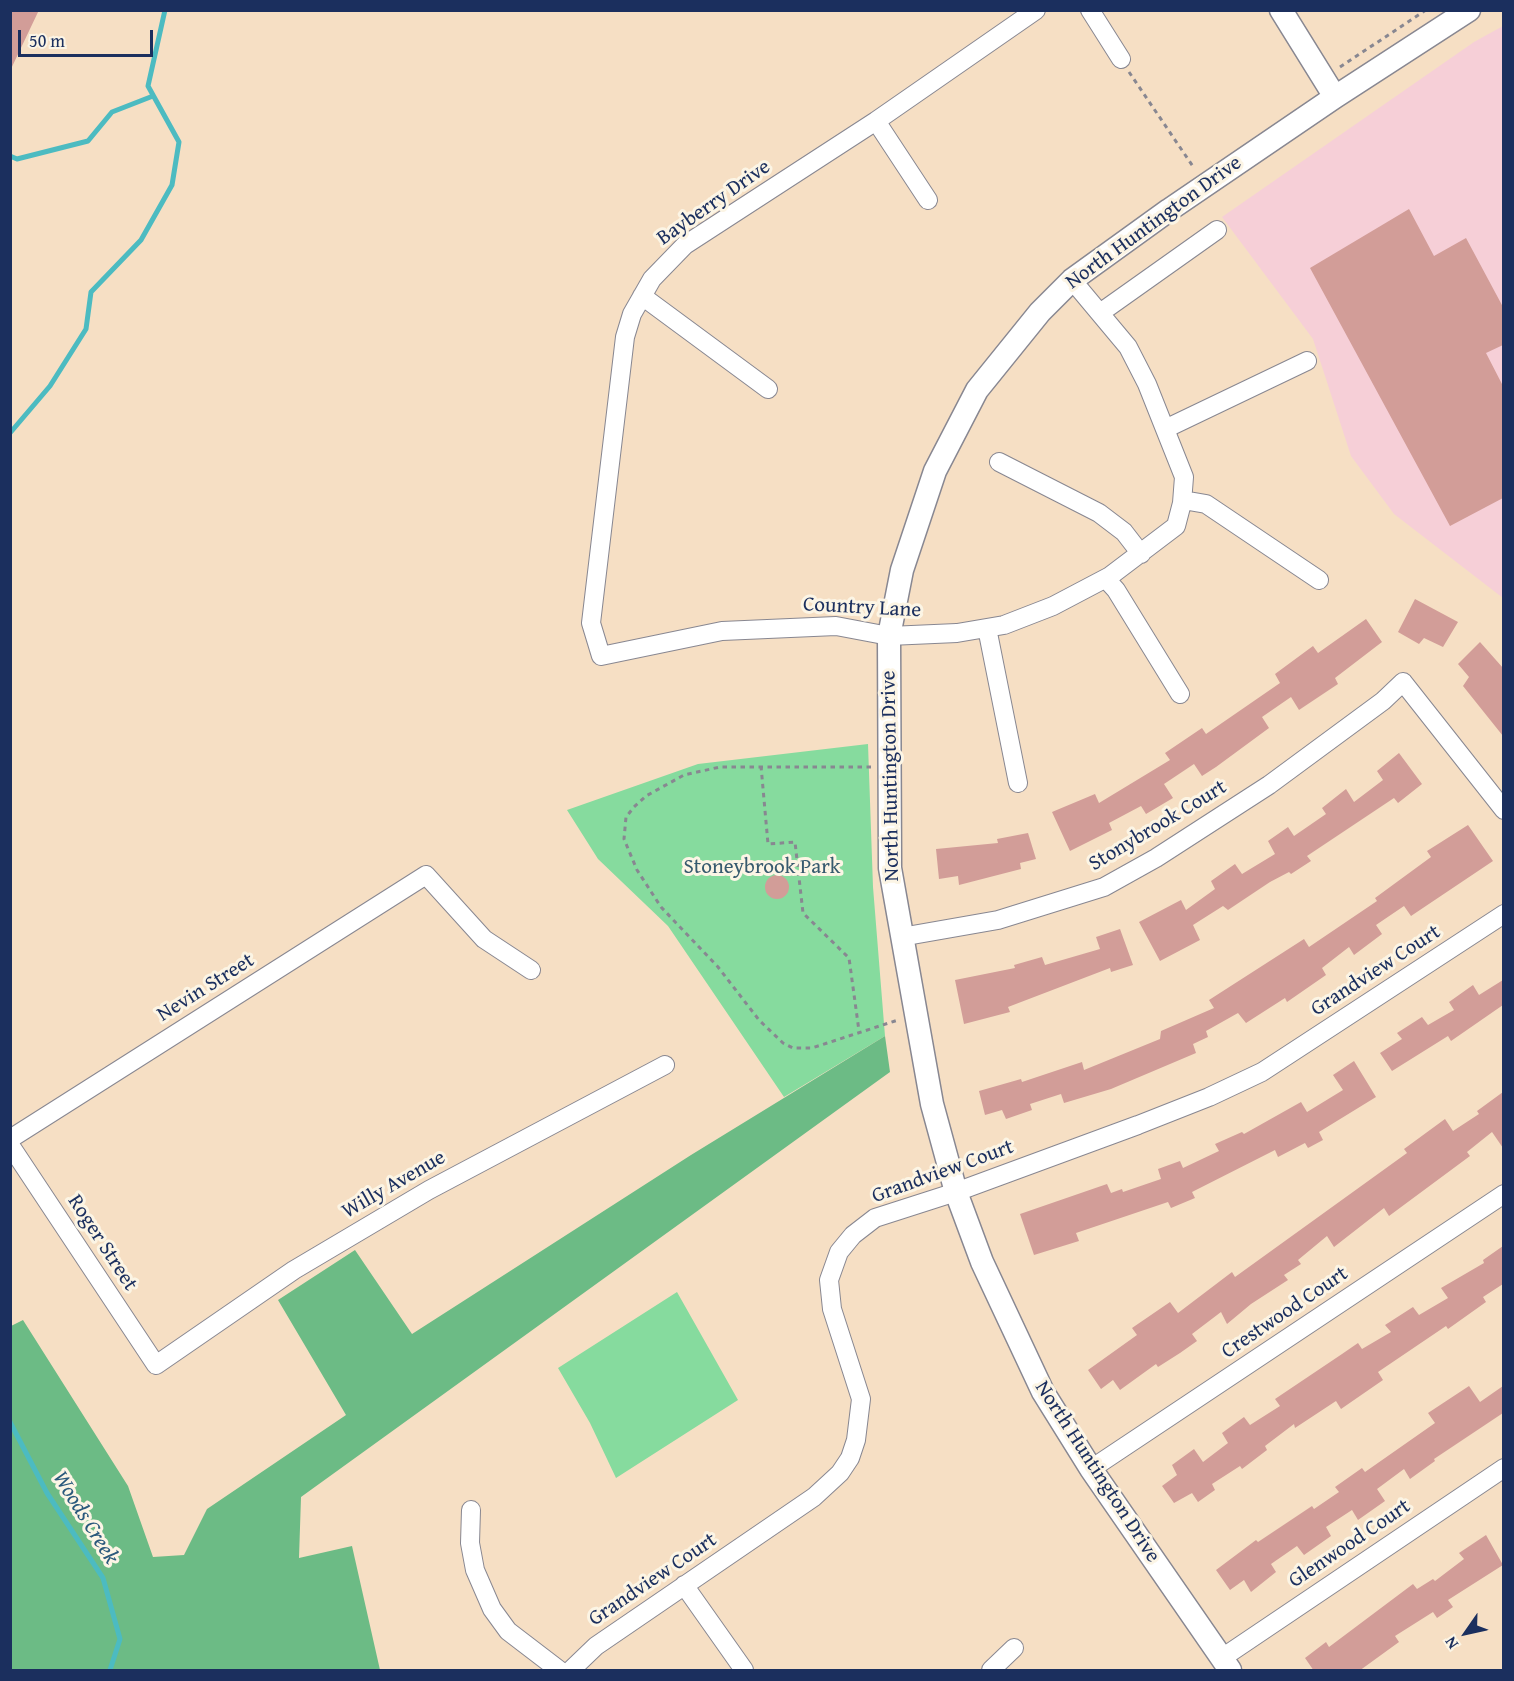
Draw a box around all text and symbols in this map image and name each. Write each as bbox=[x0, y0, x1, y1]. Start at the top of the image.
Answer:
scale bar bbox=[21, 18, 156, 56]
text: 50 m bbox=[29, 27, 65, 54]
street label: North Huntington Drive bbox=[1061, 151, 1247, 295]
street label: Bayberry Drive bbox=[652, 155, 776, 251]
street label: Country Lane bbox=[802, 592, 922, 624]
street label: North Huntington Drive bbox=[877, 670, 905, 882]
street label: Stonybrook Court bbox=[1085, 775, 1231, 877]
park label: Stoneybrook Park bbox=[684, 855, 840, 881]
street label: Grandview Court bbox=[1307, 920, 1445, 1022]
street label: Nevin Street bbox=[153, 948, 259, 1028]
street label: Grandview Court bbox=[869, 1135, 1017, 1209]
street label: Willy Avenue bbox=[338, 1145, 450, 1225]
street label: Roger Street bbox=[62, 1190, 142, 1296]
street label: Crestwood Court bbox=[1217, 1262, 1353, 1364]
street label: North Huntington Drive bbox=[1029, 1377, 1165, 1567]
water label: Woods Creek bbox=[46, 1467, 124, 1569]
street label: Glenwood Court bbox=[1284, 1494, 1416, 1594]
street label: Grandview Court bbox=[584, 1528, 722, 1632]
north arrow bbox=[1436, 1603, 1496, 1663]
text: N bbox=[1438, 1632, 1464, 1654]

